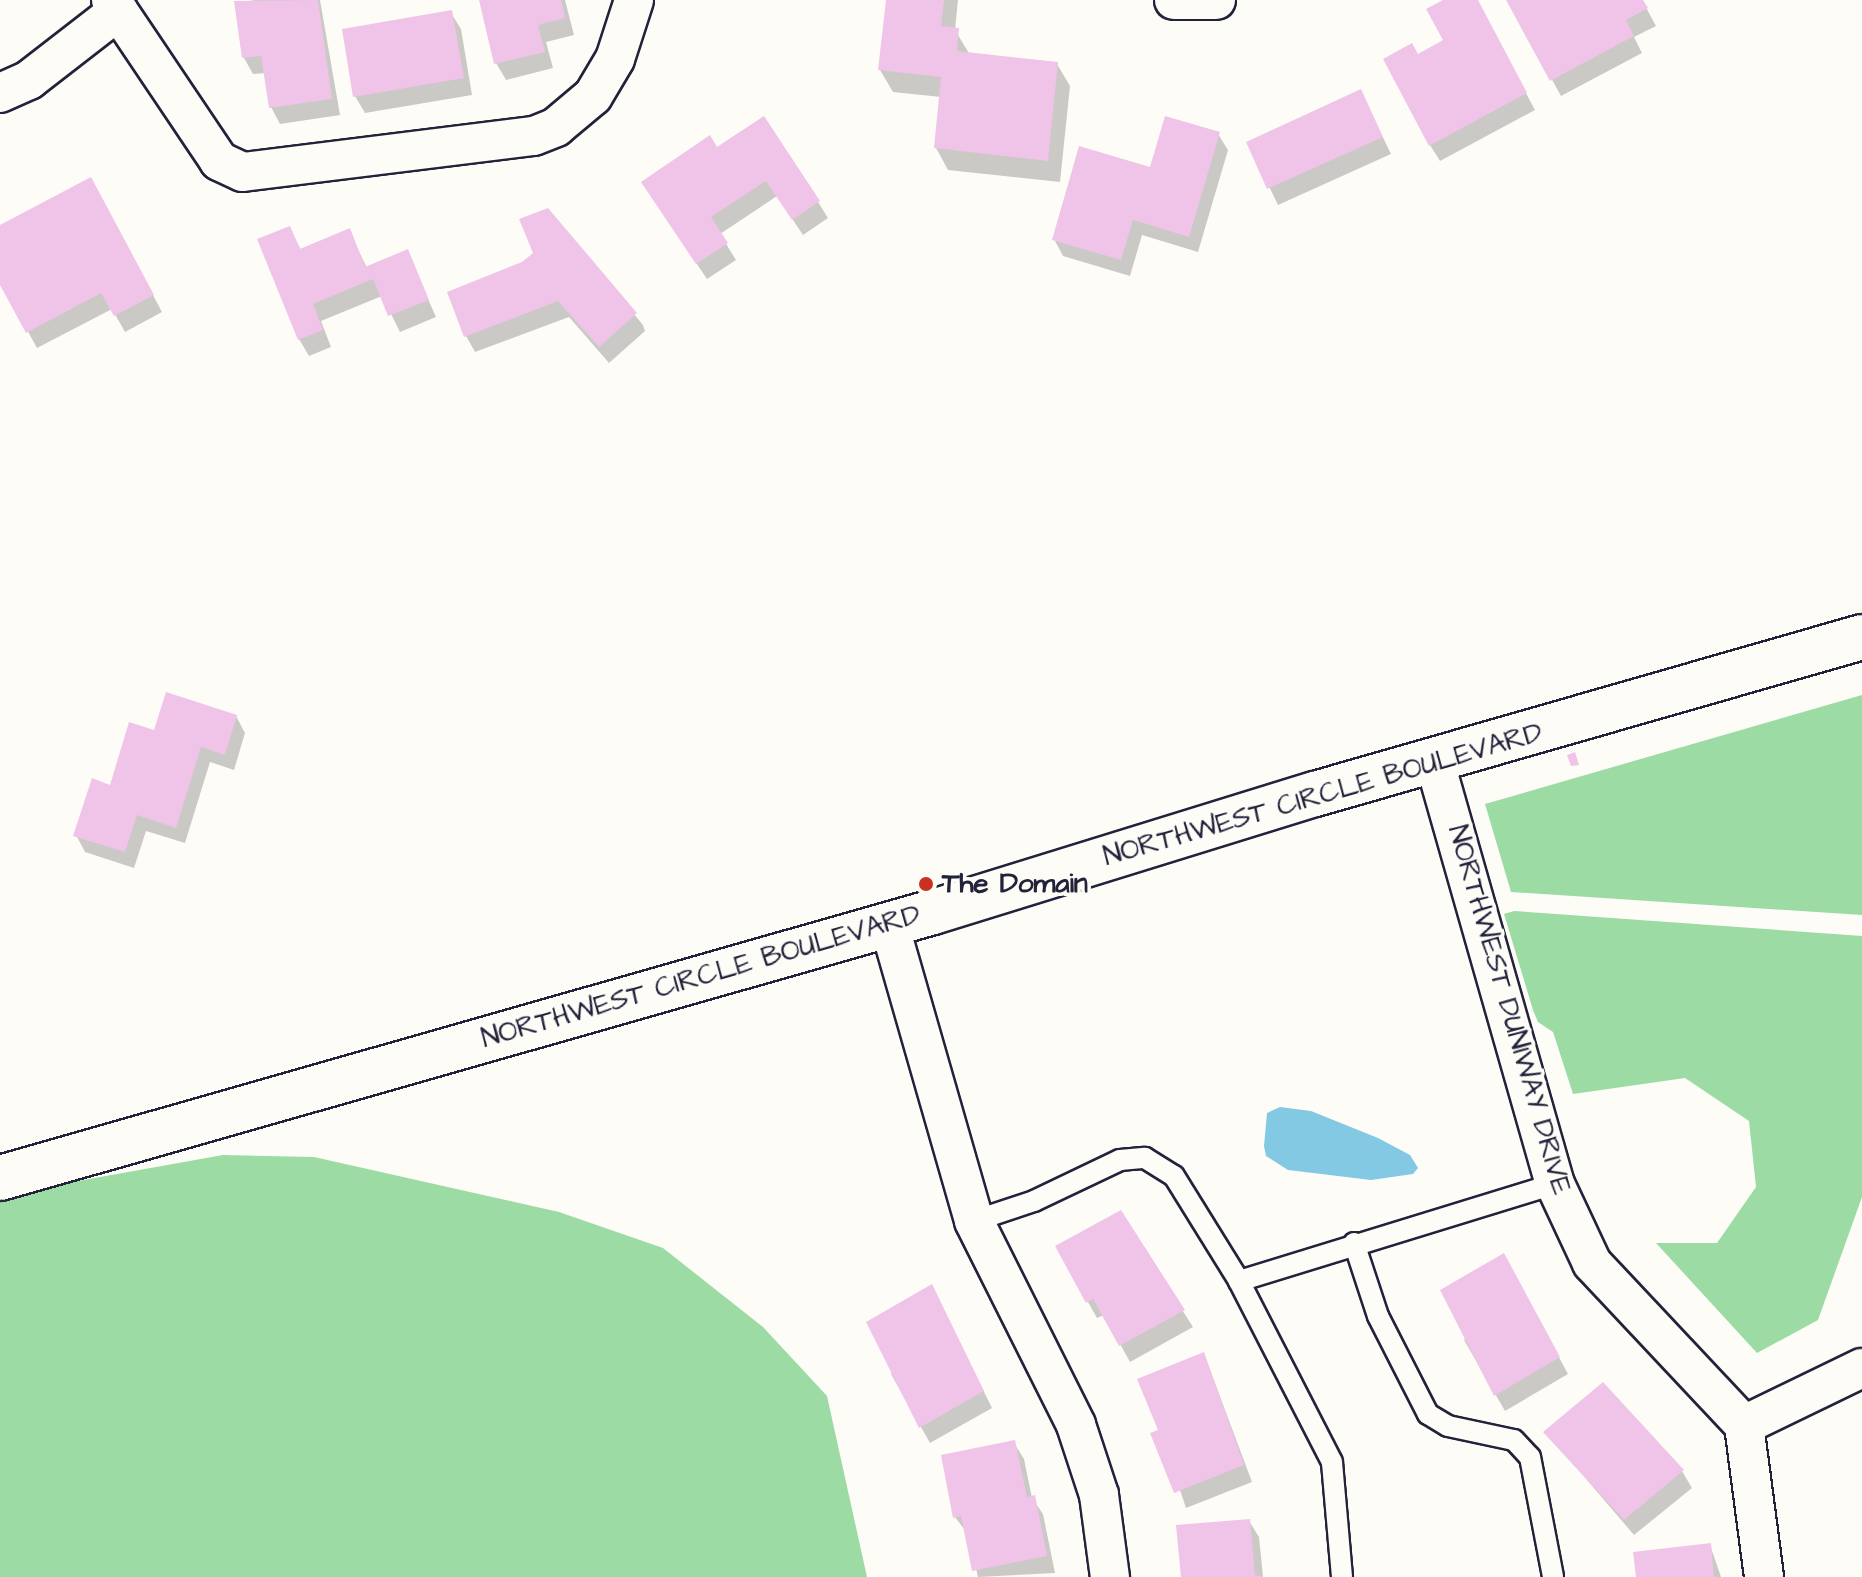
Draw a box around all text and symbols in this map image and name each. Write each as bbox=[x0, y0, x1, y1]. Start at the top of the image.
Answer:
street label: NORTHWEST CIRCLE BOULEVARD bbox=[1100, 716, 1546, 874]
street label: NORTHWEST DUNIWAY DRIVE bbox=[1440, 821, 1578, 1199]
place label: The Domain bbox=[942, 867, 1088, 901]
marker: The Domain bbox=[917, 875, 935, 893]
street label: NORTHWEST CIRCLE BOULEVARD bbox=[478, 898, 924, 1056]

